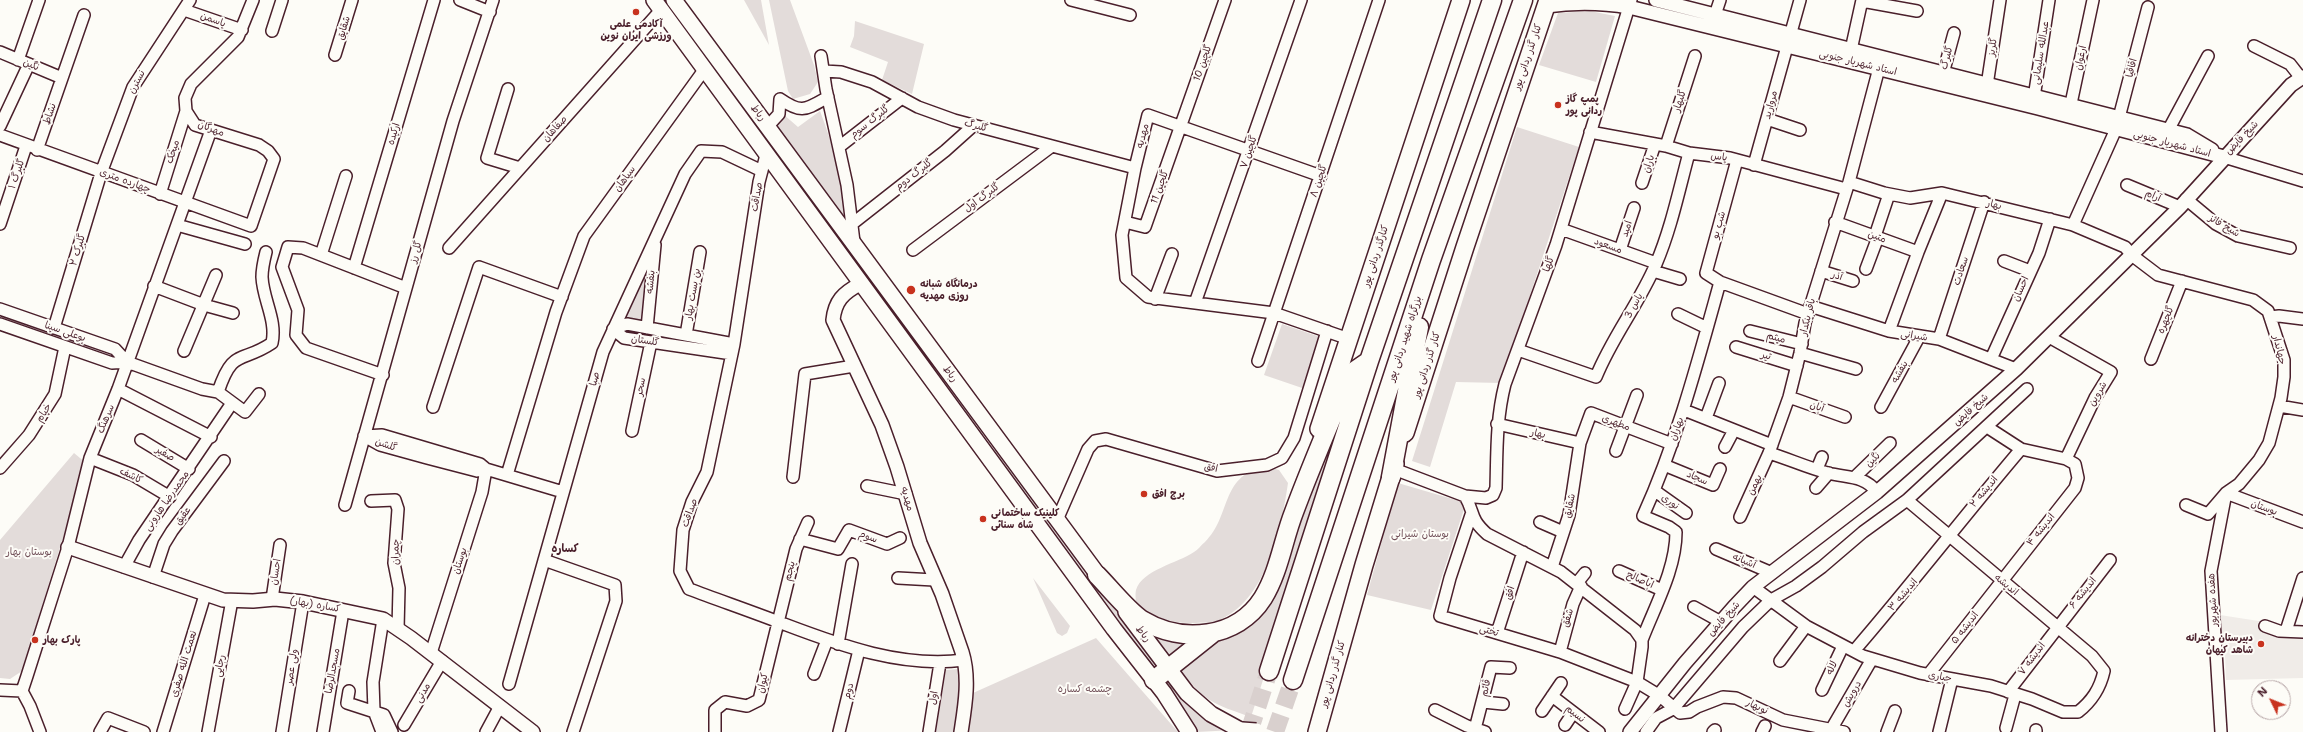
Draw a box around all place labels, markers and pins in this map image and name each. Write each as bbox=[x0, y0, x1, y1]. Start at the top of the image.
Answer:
marker: آکادمی علمی ورزشی ایران نوین bbox=[631, 7, 641, 17]
place label: آکادمی علمی ورزشی ایران نوین bbox=[600, 18, 672, 42]
place label: پمپ گاز ردانی پور bbox=[1566, 93, 1602, 116]
marker: پمپ گاز ردانی پور bbox=[1553, 100, 1563, 110]
place label: درمانگاه شبانه روزی مهدیه bbox=[920, 278, 978, 302]
marker: درمانگاه شبانه روزی مهدیه bbox=[905, 284, 917, 296]
place label: برج افق bbox=[1152, 488, 1185, 500]
marker: برج افق bbox=[1139, 489, 1149, 499]
place label: کلینیک ساختمانی شاه سنائی bbox=[991, 507, 1059, 530]
marker: کلینیک ساختمانی شاه سنائی bbox=[978, 514, 988, 524]
place label: دبیرستان دخترانه شاهد کیهان bbox=[2186, 632, 2253, 656]
place label: پارک بهار bbox=[43, 634, 80, 646]
marker: پارک بهار bbox=[30, 635, 40, 645]
marker: دبیرستان دخترانه شاهد کیهان bbox=[2256, 639, 2266, 649]

